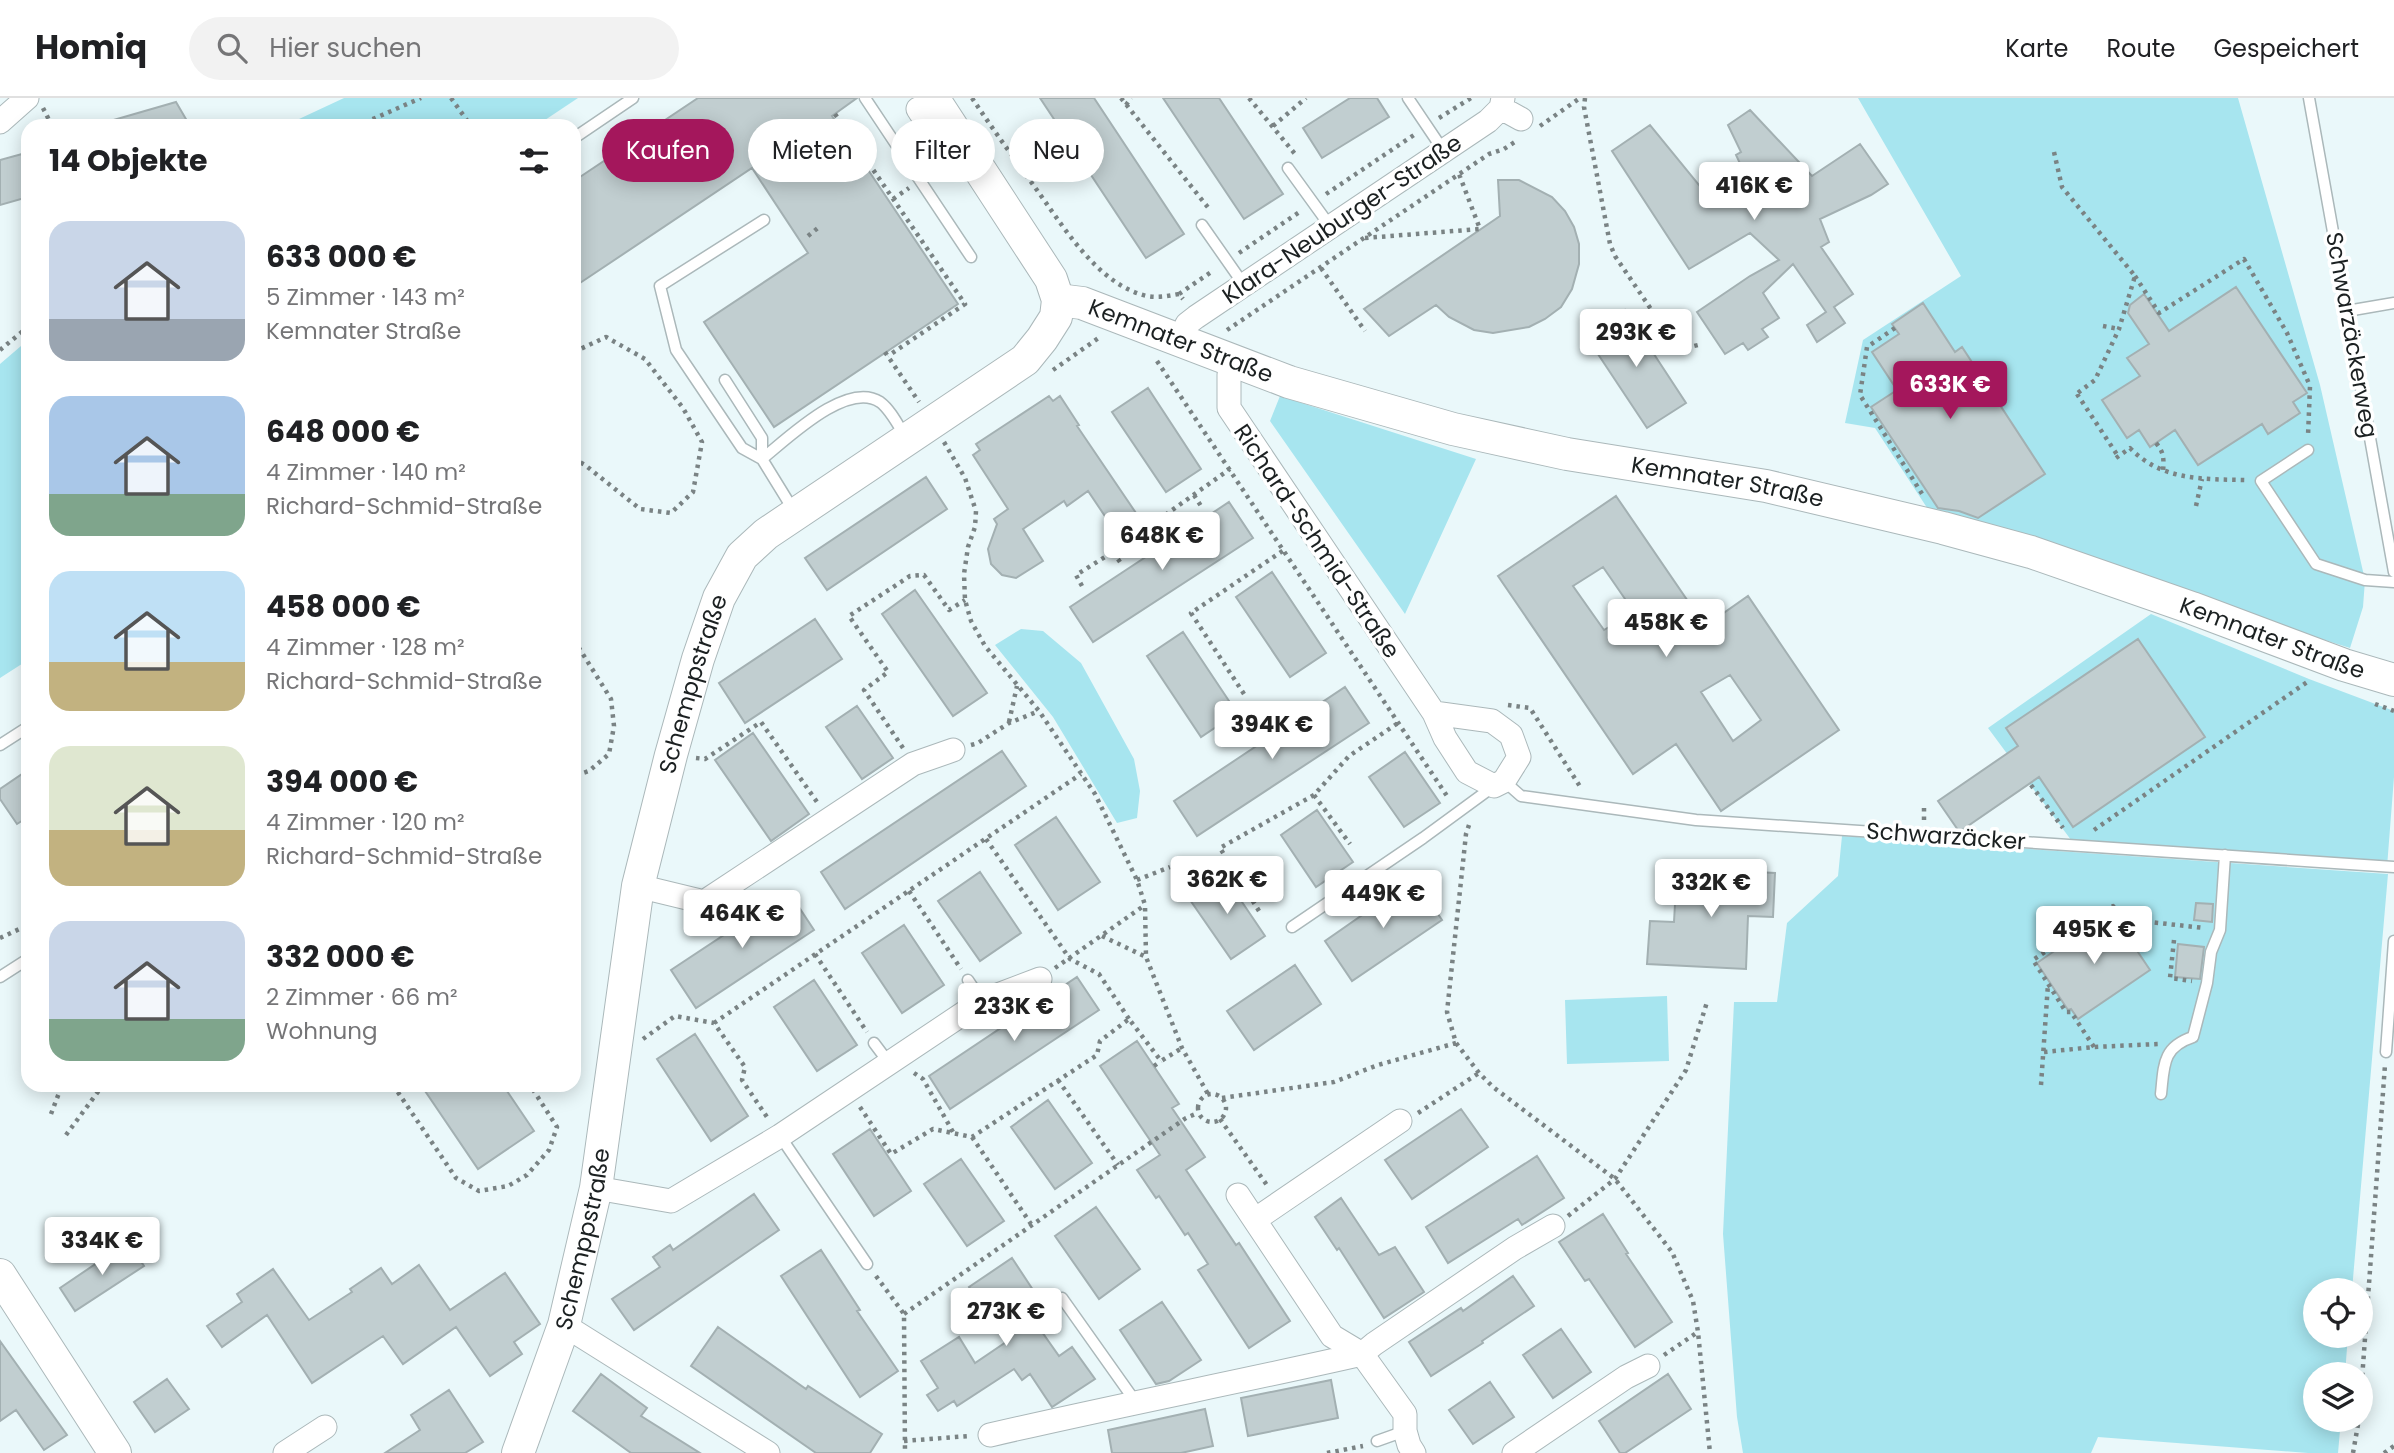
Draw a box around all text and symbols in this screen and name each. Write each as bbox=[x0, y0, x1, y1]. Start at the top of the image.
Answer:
search box bbox=[189, 17, 679, 80]
text: Homiq bbox=[35, 24, 147, 71]
icon: search bbox=[213, 29, 251, 67]
text: Hier suchen bbox=[269, 30, 422, 66]
text: Karte bbox=[2005, 32, 2068, 65]
text: Route bbox=[2106, 32, 2175, 65]
text: Gespeichert bbox=[2213, 32, 2359, 65]
chip: Kaufen bbox=[602, 119, 734, 182]
chip: Mieten bbox=[748, 119, 877, 182]
chip: Filter bbox=[891, 119, 995, 182]
chip: Neu bbox=[1009, 119, 1104, 182]
street label: Klara-Neuburger-Straße bbox=[1216, 127, 1468, 311]
text: 14 Objekte bbox=[49, 139, 207, 182]
icon: filters bbox=[515, 142, 553, 180]
pin: 416K € bbox=[1697, 162, 1811, 222]
text: 416K € bbox=[1715, 169, 1793, 201]
street label: Schwarzäckerweg bbox=[2318, 230, 2386, 440]
text: 633 000 € bbox=[266, 235, 417, 278]
icon: home bbox=[105, 249, 189, 333]
text: 5 Zimmer · 143 m² bbox=[266, 281, 465, 313]
street label: Kemnater Straße bbox=[1084, 291, 1278, 391]
pin: 293K € bbox=[1579, 310, 1693, 369]
text: Kemnater Straße bbox=[266, 315, 461, 347]
text: 293K € bbox=[1596, 316, 1676, 348]
pin: 633K € bbox=[1893, 362, 2007, 421]
text: 633K € bbox=[1909, 368, 1991, 400]
text: 648 000 € bbox=[266, 410, 420, 453]
street label: Richard-Schmid-Straße bbox=[1226, 417, 1408, 665]
icon: home bbox=[105, 424, 189, 508]
street label: Kemnater Straße bbox=[1629, 449, 1827, 515]
text: 4 Zimmer · 140 m² bbox=[266, 456, 466, 488]
text: Richard-Schmid-Straße bbox=[266, 490, 542, 522]
pin: 648K € bbox=[1105, 512, 1219, 572]
text: 648K € bbox=[1120, 519, 1204, 551]
text: 458 000 € bbox=[266, 585, 421, 628]
street label: Kemnater Straße bbox=[2175, 589, 2369, 686]
street label: Schemppstraße bbox=[651, 590, 735, 777]
icon: home bbox=[105, 599, 189, 683]
pin: 458K € bbox=[1609, 600, 1723, 659]
text: 458K € bbox=[1624, 606, 1708, 638]
text: 4 Zimmer · 128 m² bbox=[266, 631, 465, 663]
text: Richard-Schmid-Straße bbox=[266, 665, 542, 697]
pin: 394K € bbox=[1215, 702, 1329, 761]
text: 394K € bbox=[1231, 708, 1313, 740]
text: 394 000 € bbox=[266, 760, 418, 803]
icon: home bbox=[105, 774, 189, 858]
text: 4 Zimmer · 120 m² bbox=[266, 806, 465, 838]
street label: Schwarzäcker bbox=[1865, 814, 2027, 858]
text: Richard-Schmid-Straße bbox=[266, 840, 542, 872]
pin: 362K € bbox=[1170, 856, 1284, 916]
pin: 332K € bbox=[1654, 860, 1768, 919]
text: 362K € bbox=[1187, 863, 1267, 895]
text: 332K € bbox=[1671, 866, 1751, 898]
pin: 449K € bbox=[1326, 870, 1440, 930]
text: 449K € bbox=[1341, 877, 1425, 909]
pin: 464K € bbox=[685, 890, 799, 950]
text: 464K € bbox=[699, 897, 785, 929]
pin: 495K € bbox=[2037, 906, 2151, 966]
text: 495K € bbox=[2052, 913, 2136, 945]
text: 332 000 € bbox=[266, 935, 415, 978]
icon: home bbox=[105, 949, 189, 1033]
text: 2 Zimmer · 66 m² bbox=[266, 981, 457, 1013]
pin: 233K € bbox=[957, 984, 1071, 1043]
text: 233K € bbox=[974, 990, 1054, 1022]
text: Wohnung bbox=[266, 1015, 378, 1047]
street label: Schemppstraße bbox=[547, 1146, 617, 1333]
pin: 334K € bbox=[45, 1218, 159, 1277]
text: 334K € bbox=[61, 1224, 143, 1256]
map controls bbox=[2303, 1278, 2373, 1432]
button: locate bbox=[2303, 1278, 2373, 1348]
pin: 273K € bbox=[949, 1288, 1063, 1348]
text: 273K € bbox=[967, 1295, 1045, 1327]
button: layers bbox=[2303, 1362, 2373, 1432]

